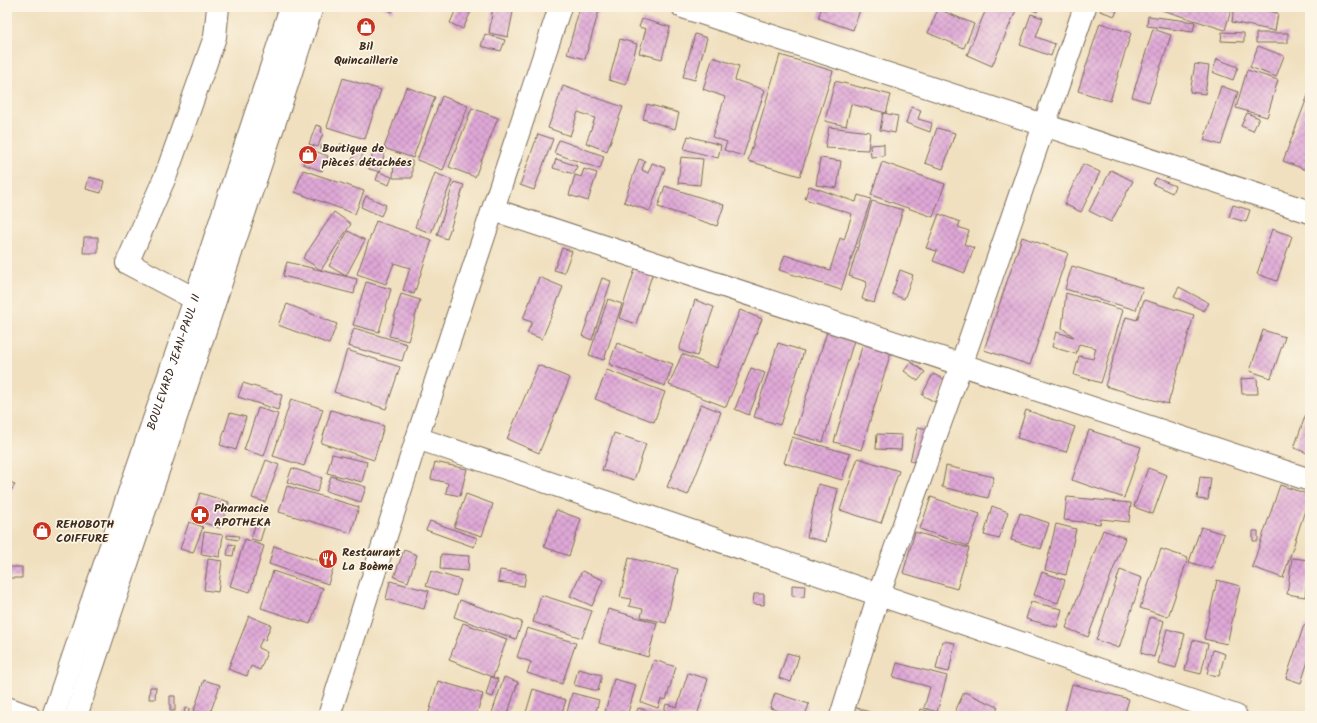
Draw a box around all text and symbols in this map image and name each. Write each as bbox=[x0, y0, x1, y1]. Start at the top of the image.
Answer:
shop icon: Bil Quincaillerie bbox=[355, 16, 377, 38]
place label: Bil Quincaillerie bbox=[334, 37, 398, 70]
place label: Boutique de pièces détachées bbox=[321, 139, 412, 172]
shop icon: Boutique de pièces détachées bbox=[297, 144, 319, 166]
street label: BOULEVARD JEAN-PAUL II bbox=[142, 291, 206, 432]
place label: Pharmacie APOTHEKA bbox=[214, 499, 272, 532]
pharmacy icon: Pharmacie APOTHEKA bbox=[189, 504, 211, 526]
place label: REHOBOTH COIFFURE bbox=[56, 515, 115, 548]
shop icon: REHOBOTH COIFFURE bbox=[31, 520, 53, 542]
place label: Restaurant La Boème bbox=[342, 543, 401, 576]
restaurant icon: Restaurant La Boème bbox=[317, 548, 339, 570]

